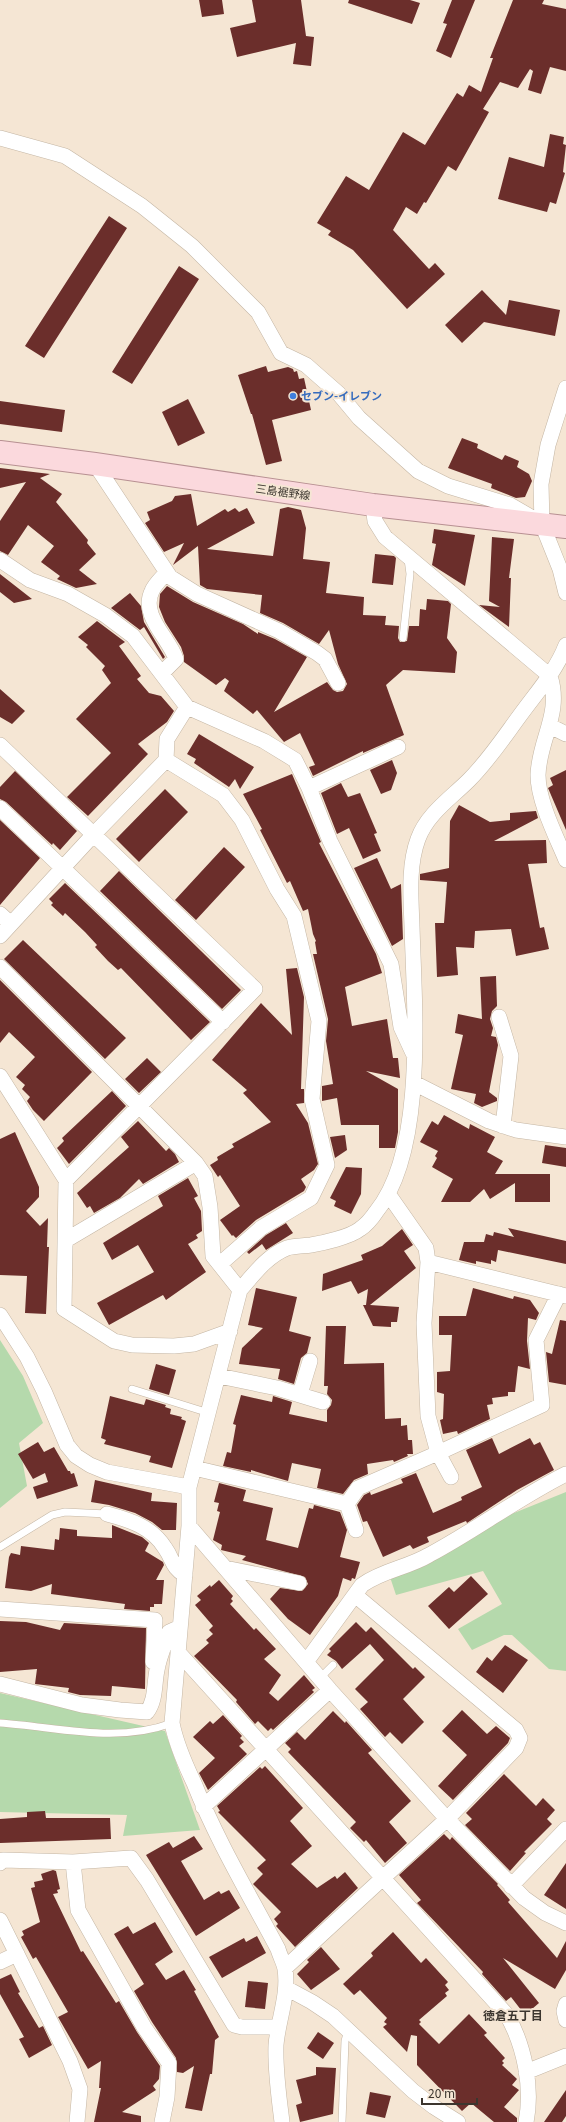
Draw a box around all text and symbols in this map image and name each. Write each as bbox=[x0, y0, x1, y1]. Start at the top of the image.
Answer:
place label: セブン-イレブン bbox=[301, 387, 382, 403]
marker: セブン-イレブン bbox=[288, 391, 298, 401]
street label: 三島裾野線 bbox=[255, 479, 311, 503]
district label: 徳倉五丁目 bbox=[483, 2006, 543, 2023]
scale bar bbox=[422, 2080, 477, 2106]
text: 20 m bbox=[428, 2084, 455, 2101]

